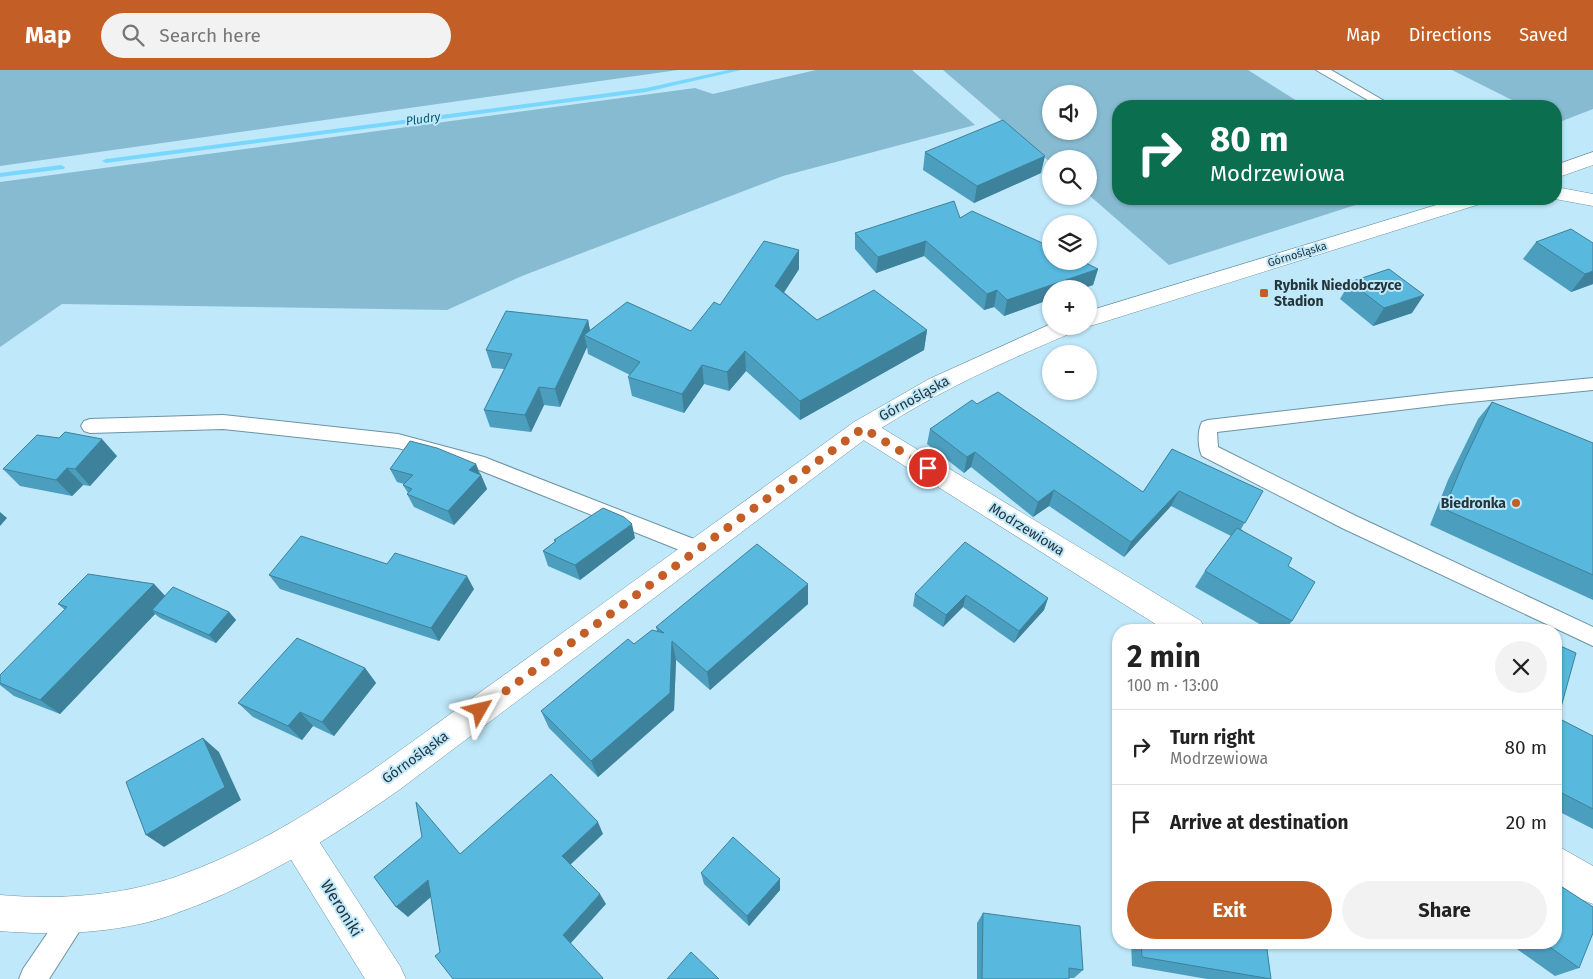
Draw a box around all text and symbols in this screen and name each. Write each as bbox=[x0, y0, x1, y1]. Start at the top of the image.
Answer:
search box bbox=[101, 13, 451, 58]
text: Map bbox=[25, 21, 71, 49]
icon: search bbox=[119, 21, 147, 49]
text: Search here bbox=[159, 24, 261, 47]
text: Map bbox=[1346, 24, 1381, 46]
text: Directions bbox=[1409, 24, 1491, 46]
text: Saved bbox=[1519, 24, 1568, 46]
map controls bbox=[1042, 85, 1097, 400]
button: sound bbox=[1042, 85, 1097, 140]
water label: Pludry bbox=[405, 109, 442, 128]
text: 80 m bbox=[1210, 118, 1289, 160]
icon: right bbox=[1127, 120, 1192, 185]
button: search bbox=[1042, 150, 1097, 205]
text: Modrzewiowa bbox=[1210, 160, 1345, 187]
button: layers bbox=[1042, 215, 1097, 270]
street label: Górnośląska bbox=[1266, 239, 1328, 270]
place label: Rybnik Niedobczyce Stadion bbox=[1274, 277, 1402, 310]
button: + bbox=[1042, 280, 1097, 335]
marker: Rybnik Niedobczyce Stadion bbox=[1258, 287, 1270, 299]
button: − bbox=[1042, 345, 1097, 400]
street label: Górnośląska bbox=[876, 372, 952, 425]
pin bbox=[907, 447, 949, 489]
icon: arrive bbox=[914, 454, 942, 482]
place label: Biedronka bbox=[1441, 495, 1506, 512]
marker: Biedronka bbox=[1510, 497, 1522, 509]
street label: Modrzewiowa bbox=[986, 499, 1068, 559]
text: 2 min bbox=[1127, 639, 1201, 675]
button: close bbox=[1495, 641, 1547, 693]
text: 100 m · 13:00 bbox=[1127, 676, 1219, 695]
position arrow bbox=[453, 683, 505, 735]
text: Turn right bbox=[1170, 726, 1255, 749]
street label: Górnośląska bbox=[379, 728, 452, 787]
icon: right bbox=[1127, 733, 1155, 761]
text: 80 m bbox=[1505, 736, 1547, 759]
text: Modrzewiowa bbox=[1170, 749, 1268, 768]
icon: arrive bbox=[1127, 808, 1155, 836]
text: Arrive at destination bbox=[1170, 811, 1349, 834]
text: 20 m bbox=[1506, 811, 1547, 834]
street label: Weroniki bbox=[317, 876, 366, 940]
button: Exit bbox=[1127, 881, 1332, 939]
button: Share bbox=[1342, 881, 1547, 939]

